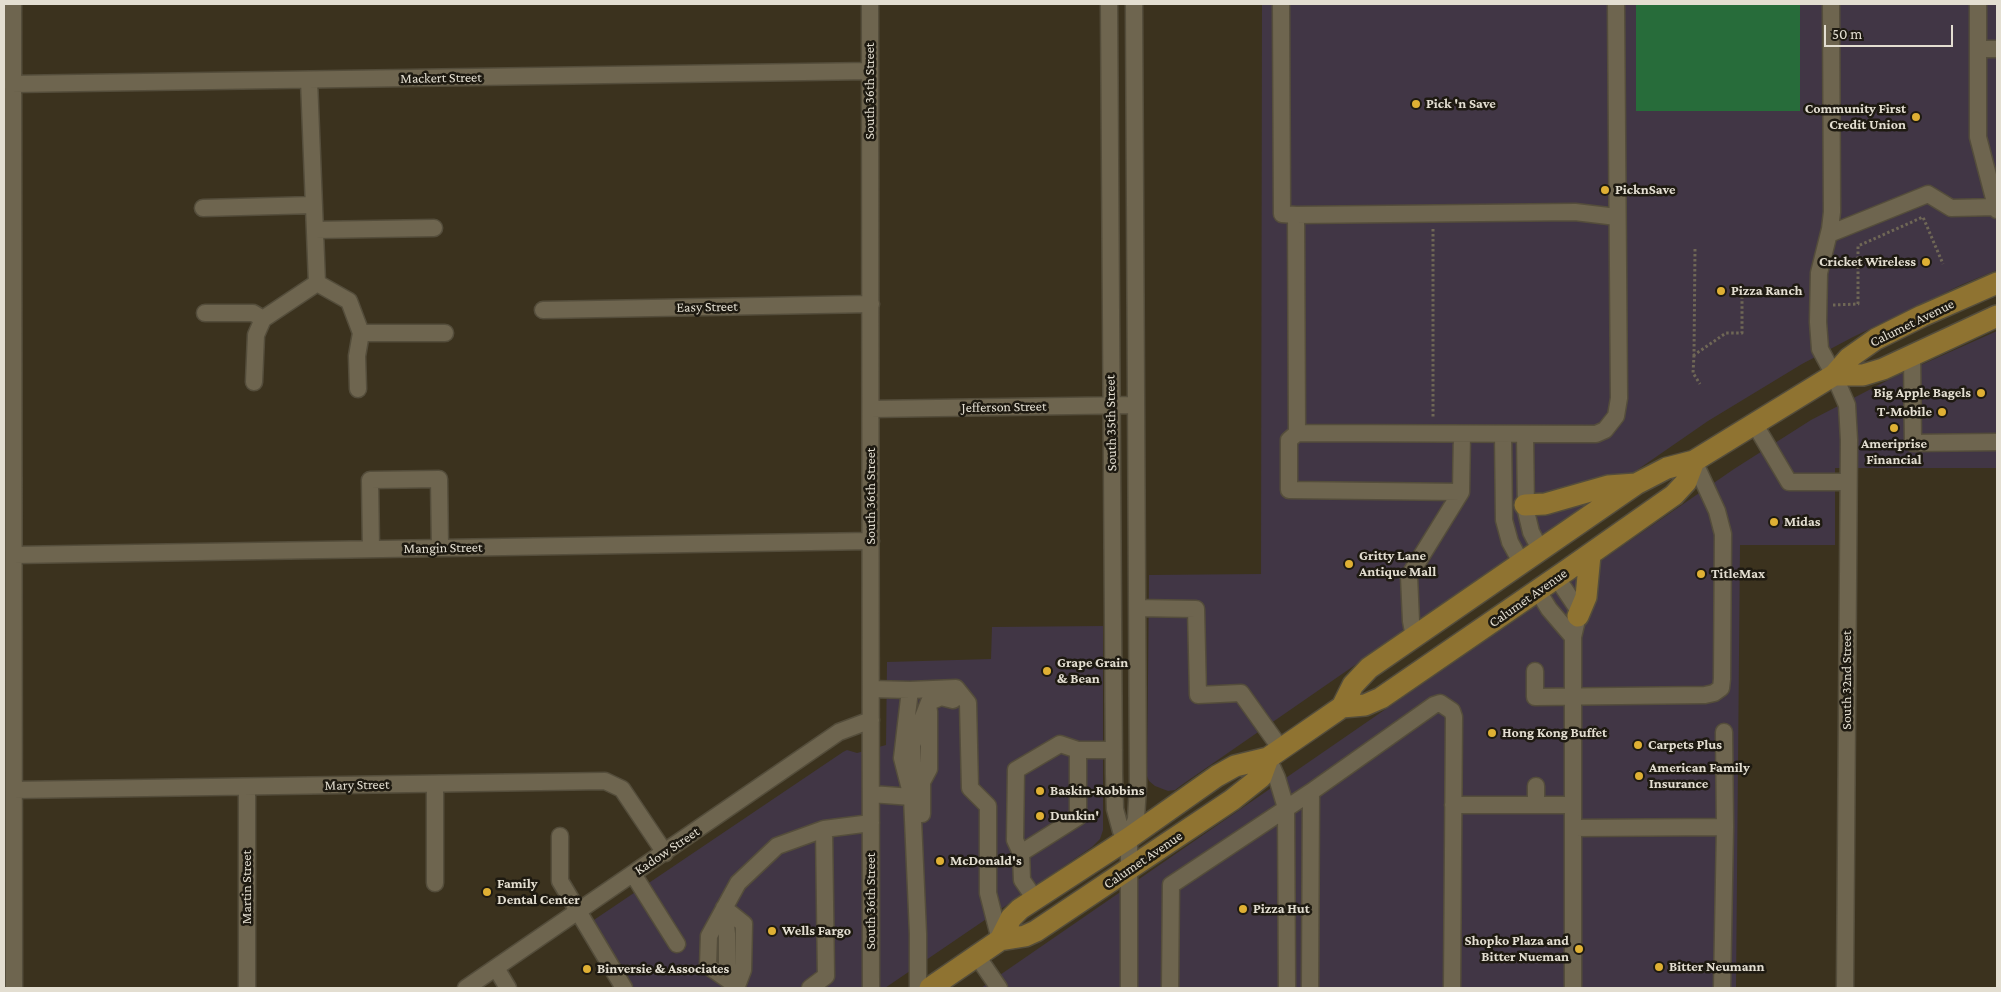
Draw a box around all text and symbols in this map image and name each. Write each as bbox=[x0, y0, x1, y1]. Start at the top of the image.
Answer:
scale bar bbox=[1826, 15, 1955, 47]
text: 50 m bbox=[1832, 26, 1862, 42]
street label: South 36th Street bbox=[862, 43, 878, 139]
street label: Mackert Street bbox=[400, 69, 482, 87]
place label: Pick 'n Save bbox=[1426, 96, 1496, 112]
marker: Pick 'n Save bbox=[1410, 98, 1422, 110]
place label: Community First Credit Union bbox=[1805, 101, 1906, 134]
marker: Community First Credit Union bbox=[1910, 111, 1922, 123]
place label: PicknSave bbox=[1615, 182, 1676, 198]
marker: PicknSave bbox=[1599, 184, 1611, 196]
place label: Cricket Wireless bbox=[1819, 254, 1916, 270]
marker: Cricket Wireless bbox=[1920, 256, 1932, 268]
place label: Pizza Ranch bbox=[1731, 283, 1803, 299]
marker: Pizza Ranch bbox=[1715, 285, 1727, 297]
street label: Calumet Avenue bbox=[1867, 295, 1957, 351]
street label: Easy Street bbox=[676, 298, 738, 316]
street label: South 35th Street bbox=[1102, 375, 1120, 471]
place label: Big Apple Bagels bbox=[1874, 385, 1971, 401]
marker: Big Apple Bagels bbox=[1975, 387, 1987, 399]
street label: Jefferson Street bbox=[961, 398, 1047, 416]
place label: T-Mobile bbox=[1877, 404, 1932, 420]
marker: T-Mobile bbox=[1936, 406, 1948, 418]
marker: Ameriprise Financial bbox=[1888, 422, 1900, 434]
place label: Ameriprise Financial bbox=[1861, 436, 1927, 468]
street label: South 36th Street bbox=[863, 448, 879, 544]
place label: Midas bbox=[1784, 514, 1820, 530]
marker: Midas bbox=[1768, 516, 1780, 528]
street label: Mangin Street bbox=[403, 539, 483, 557]
place label: Gritty Lane Antique Mall bbox=[1359, 548, 1436, 580]
marker: Gritty Lane Antique Mall bbox=[1343, 558, 1355, 570]
street label: Calumet Avenue bbox=[1486, 565, 1570, 631]
place label: TitleMax bbox=[1711, 566, 1765, 582]
marker: TitleMax bbox=[1695, 568, 1707, 580]
street label: South 32nd Street bbox=[1839, 630, 1855, 730]
place label: Grape Grain & Bean bbox=[1057, 655, 1128, 688]
marker: Grape Grain & Bean bbox=[1041, 665, 1053, 677]
place label: Hong Kong Buffet bbox=[1502, 725, 1607, 741]
marker: Hong Kong Buffet bbox=[1486, 727, 1498, 739]
place label: Carpets Plus bbox=[1648, 737, 1722, 753]
marker: Carpets Plus bbox=[1632, 739, 1644, 751]
place label: American Family Insurance bbox=[1649, 760, 1750, 792]
marker: American Family Insurance bbox=[1633, 770, 1645, 782]
street label: Mary Street bbox=[324, 776, 390, 794]
place label: Baskin-Robbins bbox=[1050, 783, 1144, 799]
marker: Baskin-Robbins bbox=[1034, 785, 1046, 797]
place label: Dunkin' bbox=[1050, 808, 1099, 824]
marker: Dunkin' bbox=[1034, 810, 1046, 822]
street label: Kadow Street bbox=[631, 823, 703, 879]
street label: Calumet Avenue bbox=[1100, 827, 1186, 893]
street label: Martin Street bbox=[239, 850, 255, 924]
street label: South 36th Street bbox=[863, 853, 879, 949]
place label: McDonald's bbox=[950, 853, 1022, 869]
marker: McDonald's bbox=[934, 855, 946, 867]
place label: Family Dental Center bbox=[497, 876, 580, 909]
marker: Family Dental Center bbox=[481, 886, 493, 898]
place label: Pizza Hut bbox=[1253, 901, 1310, 917]
marker: Pizza Hut bbox=[1237, 903, 1249, 915]
place label: Wells Fargo bbox=[782, 923, 851, 939]
marker: Wells Fargo bbox=[766, 925, 778, 937]
place label: Shopko Plaza and Bitter Nueman bbox=[1464, 933, 1569, 966]
marker: Shopko Plaza and Bitter Nueman bbox=[1573, 943, 1585, 955]
place label: Bitter Neumann bbox=[1669, 959, 1765, 975]
place label: Binversie & Associates bbox=[597, 961, 729, 977]
marker: Bitter Neumann bbox=[1653, 961, 1665, 973]
marker: Binversie & Associates bbox=[581, 963, 593, 975]

